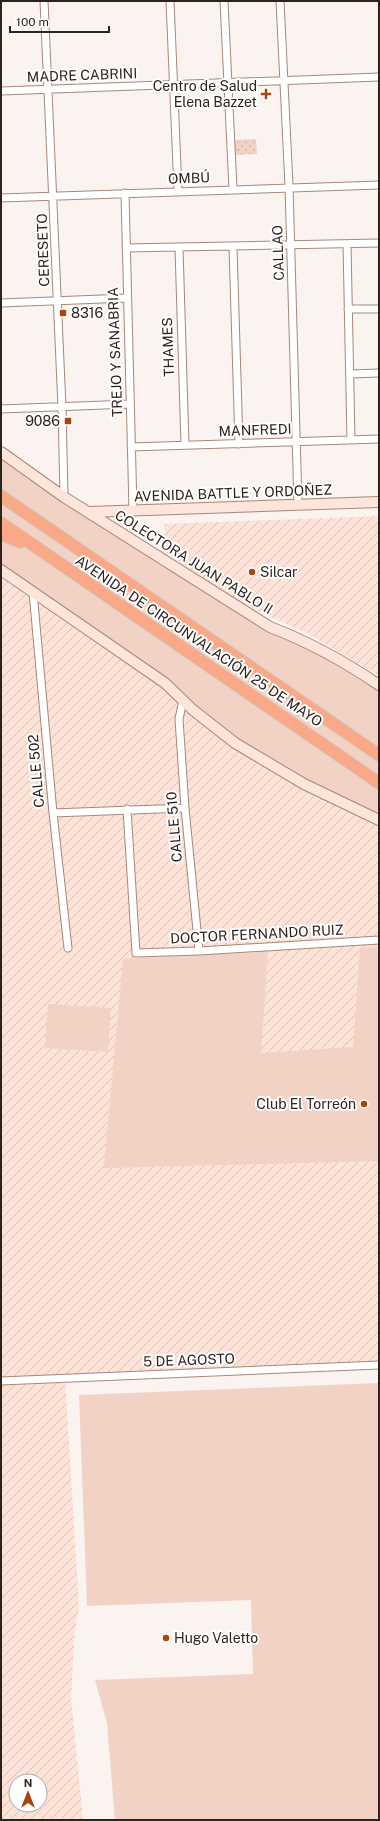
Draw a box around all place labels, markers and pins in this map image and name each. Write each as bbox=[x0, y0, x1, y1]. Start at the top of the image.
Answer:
place label: Centro de Salud Elena Bazzet bbox=[153, 78, 257, 110]
marker: Centro de Salud Elena Bazzet bbox=[260, 88, 272, 100]
place label: 8316 bbox=[71, 305, 103, 321]
marker: 8316 bbox=[58, 308, 68, 318]
place label: 9086 bbox=[25, 413, 60, 429]
marker: 9086 bbox=[63, 416, 73, 426]
place label: Silcar bbox=[260, 564, 298, 580]
marker: Silcar bbox=[247, 567, 257, 577]
place label: Club El Torreón bbox=[256, 1096, 356, 1112]
marker: Club El Torreón bbox=[359, 1099, 369, 1109]
place label: Hugo Valetto bbox=[174, 1630, 258, 1646]
marker: Hugo Valetto bbox=[161, 1633, 171, 1643]

